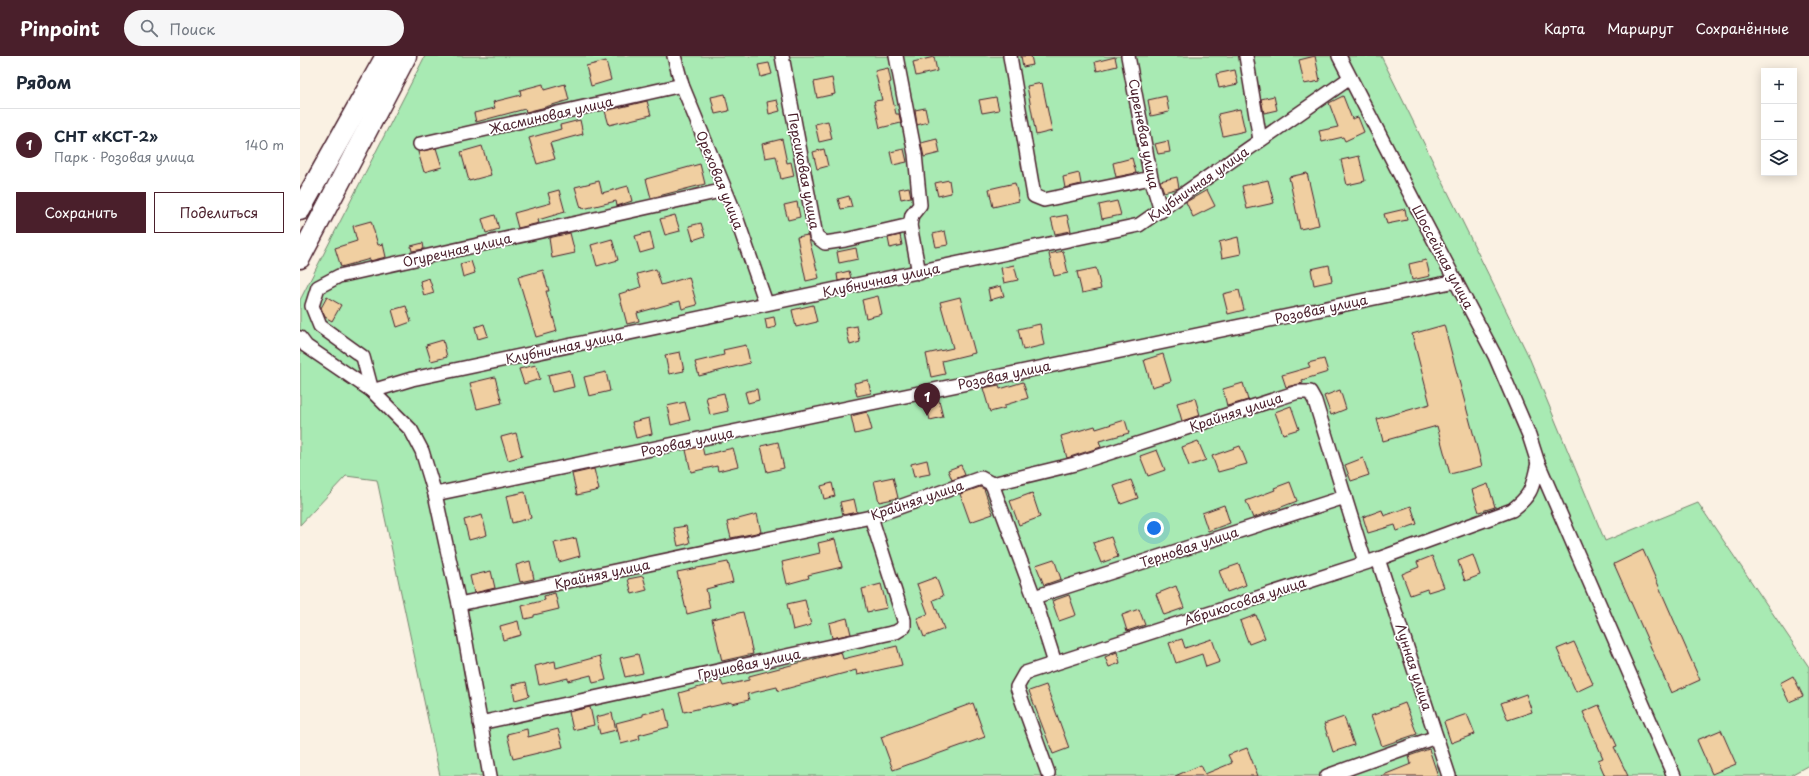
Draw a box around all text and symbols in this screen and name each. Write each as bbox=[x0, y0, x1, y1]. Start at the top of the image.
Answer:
search box bbox=[124, 10, 404, 46]
text: Pinpoint bbox=[20, 14, 100, 42]
icon: search bbox=[138, 17, 160, 39]
text: Поиск bbox=[170, 17, 215, 40]
text: Карта bbox=[1544, 18, 1585, 39]
text: Маршрут bbox=[1607, 18, 1673, 39]
text: Сохранённые bbox=[1695, 18, 1789, 39]
map controls bbox=[1761, 68, 1797, 176]
button: + bbox=[1761, 68, 1797, 104]
text: Рядом bbox=[16, 69, 71, 95]
street label: Сиреневая улица bbox=[1124, 77, 1165, 191]
street label: Жасминовая улица bbox=[486, 91, 615, 138]
button: − bbox=[1761, 104, 1797, 140]
street label: Персиковая улица bbox=[784, 111, 825, 232]
text: СНТ «КСТ-2» bbox=[54, 124, 158, 147]
street label: Ореховая улица bbox=[692, 128, 749, 233]
text: 1 bbox=[26, 135, 32, 154]
text: 140 m bbox=[245, 135, 284, 154]
button: layers bbox=[1761, 140, 1797, 176]
street label: Клубничная улица bbox=[1143, 141, 1253, 226]
text: Парк · Розовая улица bbox=[54, 147, 194, 166]
button: Сохранить bbox=[16, 192, 146, 233]
button: Поделиться bbox=[154, 192, 284, 233]
street label: Шоссейная улица bbox=[1408, 201, 1479, 313]
street label: Огуречная улица bbox=[401, 228, 514, 271]
street label: Клубничная улица bbox=[820, 258, 942, 301]
street label: Розовая улица bbox=[1273, 289, 1370, 328]
street label: Клубничная улица bbox=[503, 325, 625, 368]
street label: Розовая улица bbox=[956, 355, 1053, 394]
pin: 1 bbox=[914, 383, 940, 416]
street label: Крайняя улица bbox=[1187, 387, 1286, 436]
street label: Розовая улица bbox=[639, 422, 736, 461]
street label: Крайняя улица bbox=[868, 475, 966, 524]
your location bbox=[1144, 518, 1164, 538]
street label: Терновая улица bbox=[1137, 521, 1241, 571]
street label: Крайняя улица bbox=[553, 554, 652, 593]
street label: Абрикосовая улица bbox=[1181, 572, 1309, 629]
street label: Лунная улица bbox=[1391, 621, 1438, 714]
street label: Грушовая улица bbox=[696, 643, 803, 684]

